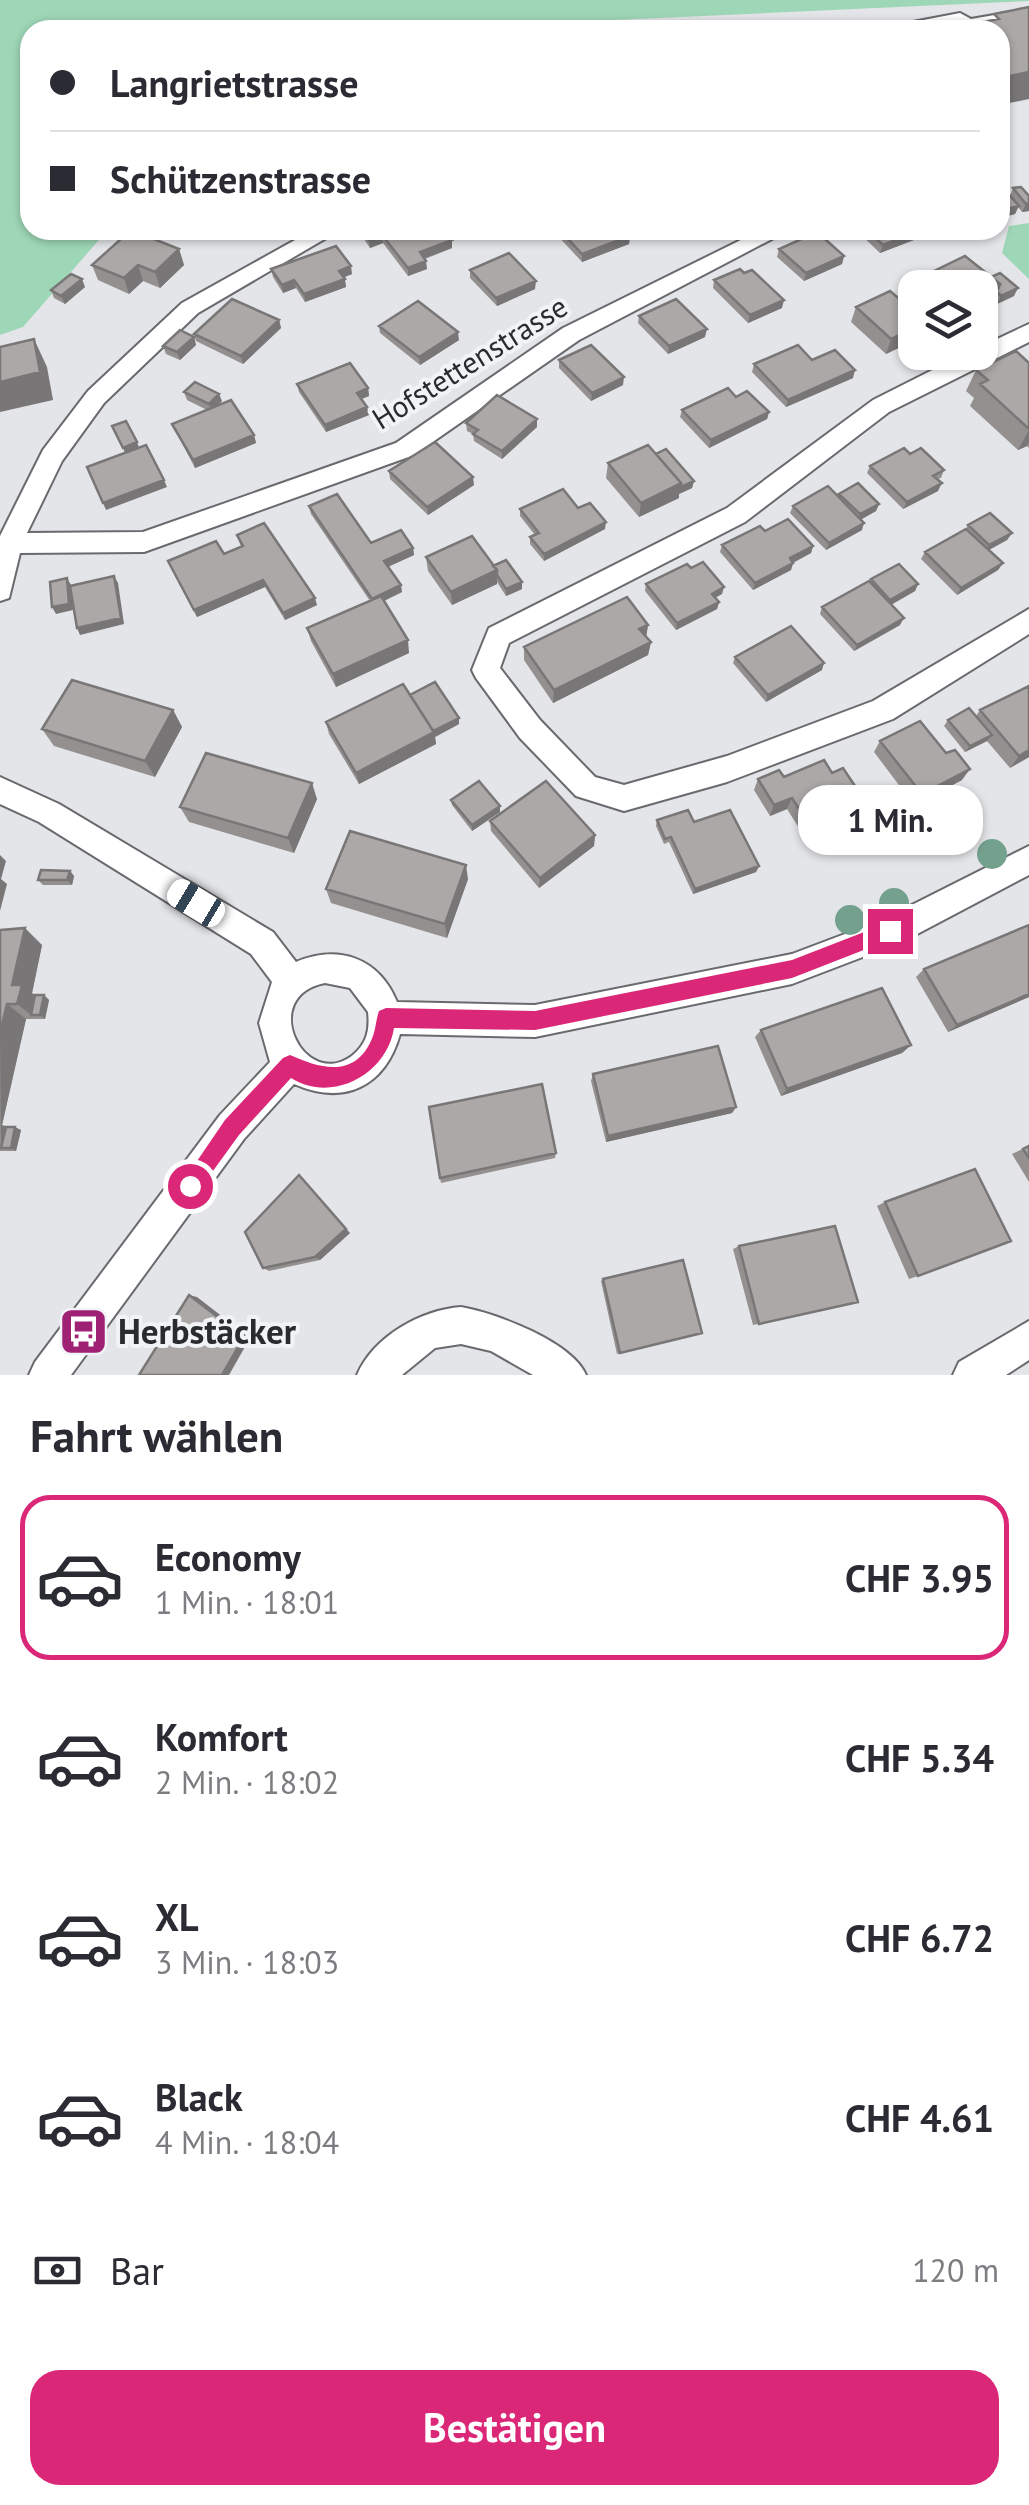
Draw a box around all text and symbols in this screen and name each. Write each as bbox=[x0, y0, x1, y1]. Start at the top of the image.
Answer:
text: Langrietstrasse bbox=[110, 58, 358, 107]
text: Schützenstrasse bbox=[110, 154, 371, 203]
map controls bbox=[898, 270, 998, 370]
button: layers bbox=[898, 270, 998, 370]
street label: Hofstettenstrasse bbox=[364, 286, 574, 437]
callout: 1 Min. bbox=[798, 786, 982, 856]
text: 1 Min. bbox=[848, 799, 933, 841]
car bbox=[163, 875, 229, 931]
route end bbox=[868, 909, 913, 954]
route start bbox=[168, 1164, 213, 1209]
bus stop icon: Herbstäcker bbox=[57, 1306, 109, 1358]
place label: Herbstäcker bbox=[118, 1308, 297, 1354]
text: Fahrt wählen bbox=[30, 1406, 283, 1464]
text: Economy bbox=[155, 1532, 301, 1581]
icon: car bbox=[35, 1533, 125, 1623]
text: CHF 3.95 bbox=[845, 1553, 994, 1602]
text: 1 Min. · 18:01 bbox=[155, 1581, 339, 1623]
text: Komfort bbox=[155, 1712, 288, 1761]
icon: car bbox=[35, 1713, 125, 1803]
text: CHF 5.34 bbox=[845, 1733, 994, 1782]
text: 2 Min. · 18:02 bbox=[155, 1761, 339, 1803]
text: XL bbox=[155, 1892, 199, 1941]
icon: car bbox=[35, 1893, 125, 1983]
text: CHF 6.72 bbox=[845, 1913, 994, 1962]
text: 3 Min. · 18:03 bbox=[155, 1941, 339, 1983]
text: Black bbox=[155, 2072, 243, 2121]
icon: car bbox=[35, 2073, 125, 2163]
text: CHF 4.61 bbox=[845, 2093, 994, 2142]
text: 4 Min. · 18:04 bbox=[155, 2121, 339, 2163]
icon: cash bbox=[30, 2243, 85, 2298]
text: Bar bbox=[110, 2246, 164, 2295]
text: 120 m bbox=[912, 2249, 999, 2291]
button: Bestätigen bbox=[30, 2370, 999, 2485]

